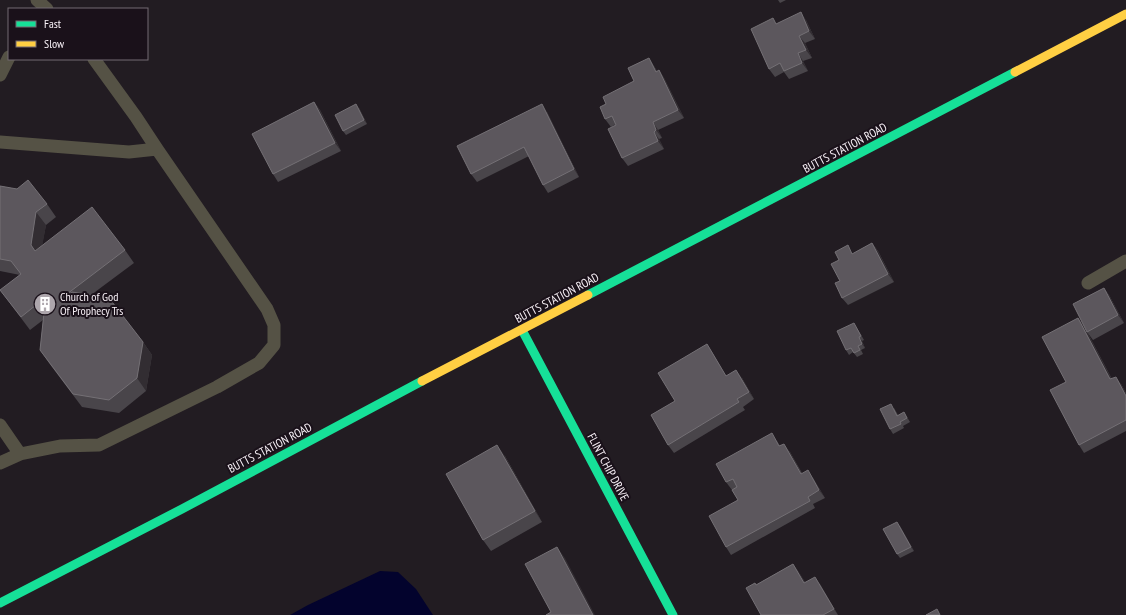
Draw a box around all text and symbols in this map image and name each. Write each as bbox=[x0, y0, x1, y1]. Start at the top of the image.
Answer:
legend bbox=[8, 8, 148, 60]
text: Fast bbox=[44, 16, 62, 31]
text: Slow bbox=[44, 36, 65, 51]
street label: BUTTS STATION ROAD bbox=[800, 119, 889, 176]
street label: BUTTS STATION ROAD bbox=[512, 269, 601, 326]
place label: Church of God Of Prophecy Trs bbox=[60, 289, 123, 318]
building icon: Church of God Of Prophecy Trs bbox=[32, 291, 58, 317]
street label: BUTTS STATION ROAD bbox=[225, 419, 314, 476]
street label: FLINT CHIP DRIVE bbox=[584, 430, 633, 503]

